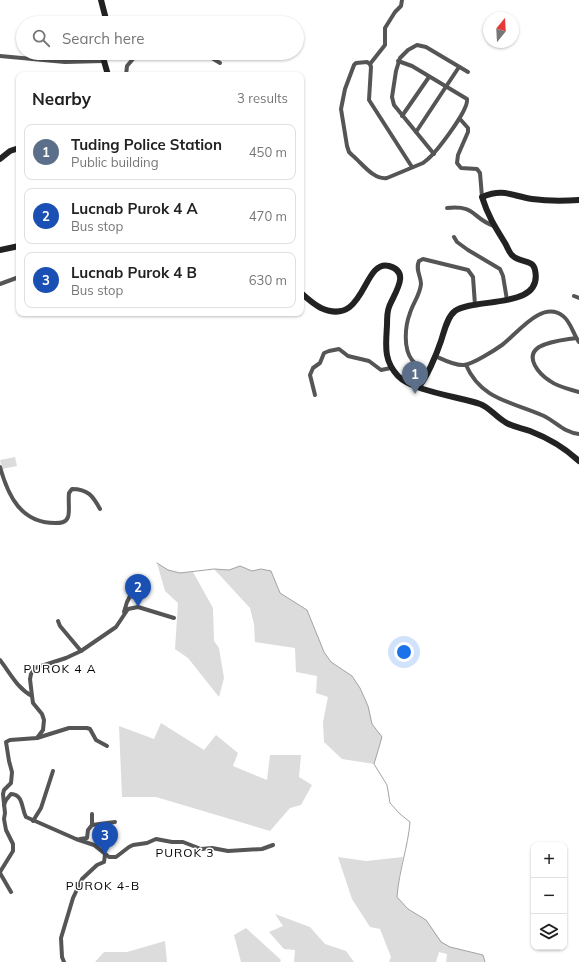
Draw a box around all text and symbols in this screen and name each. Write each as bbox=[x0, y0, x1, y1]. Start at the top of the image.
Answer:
north arrow bbox=[483, 12, 519, 48]
search box bbox=[16, 16, 304, 60]
icon: search bbox=[30, 27, 52, 49]
text: Search here bbox=[62, 29, 144, 48]
text: Nearby bbox=[32, 88, 91, 109]
text: 3 results bbox=[237, 90, 288, 106]
text: Tuding Police Station bbox=[71, 135, 222, 154]
text: 1 bbox=[42, 144, 50, 160]
text: 450 m bbox=[249, 144, 287, 160]
text: Public building bbox=[71, 154, 159, 170]
text: Lucnab Purok 4 A bbox=[71, 199, 198, 218]
text: 2 bbox=[42, 208, 50, 224]
text: 470 m bbox=[249, 208, 287, 224]
text: Bus stop bbox=[71, 218, 123, 234]
text: Lucnab Purok 4 B bbox=[71, 263, 197, 282]
text: 3 bbox=[42, 272, 50, 288]
text: 630 m bbox=[249, 272, 287, 288]
text: Bus stop bbox=[71, 282, 123, 298]
pin: 1 bbox=[402, 361, 428, 394]
pin: 2 bbox=[125, 574, 151, 607]
your location bbox=[394, 642, 414, 662]
district label: PUROK 4 A bbox=[24, 661, 96, 676]
pin: 3 bbox=[92, 822, 118, 855]
map controls bbox=[531, 842, 567, 950]
button: + bbox=[531, 842, 567, 878]
district label: PUROK 3 bbox=[155, 845, 215, 860]
district label: PUROK 4-B bbox=[66, 878, 140, 893]
button: − bbox=[531, 878, 567, 914]
button: layers bbox=[531, 914, 567, 950]

